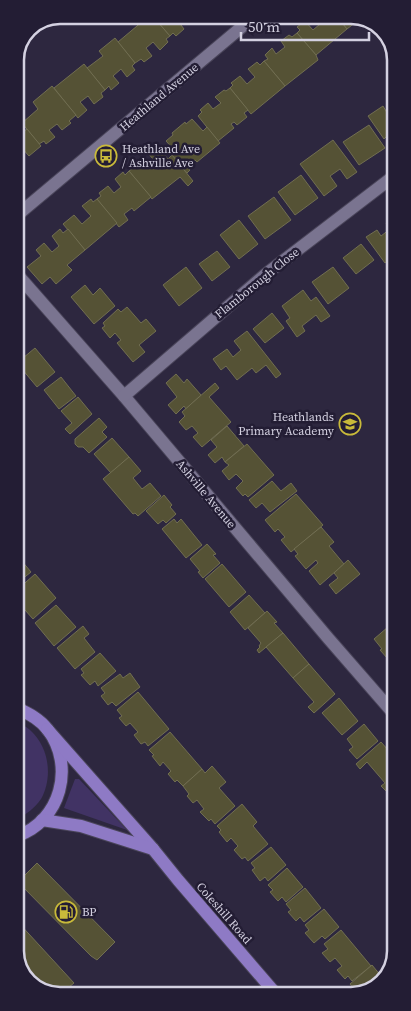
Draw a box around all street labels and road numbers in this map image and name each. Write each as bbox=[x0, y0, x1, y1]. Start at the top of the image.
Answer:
street label: Heathland Avenue bbox=[116, 59, 202, 135]
street label: Flamborough Close bbox=[211, 244, 303, 322]
street label: Ashville Avenue bbox=[173, 456, 239, 532]
street label: Coleshill Road bbox=[193, 879, 255, 947]

